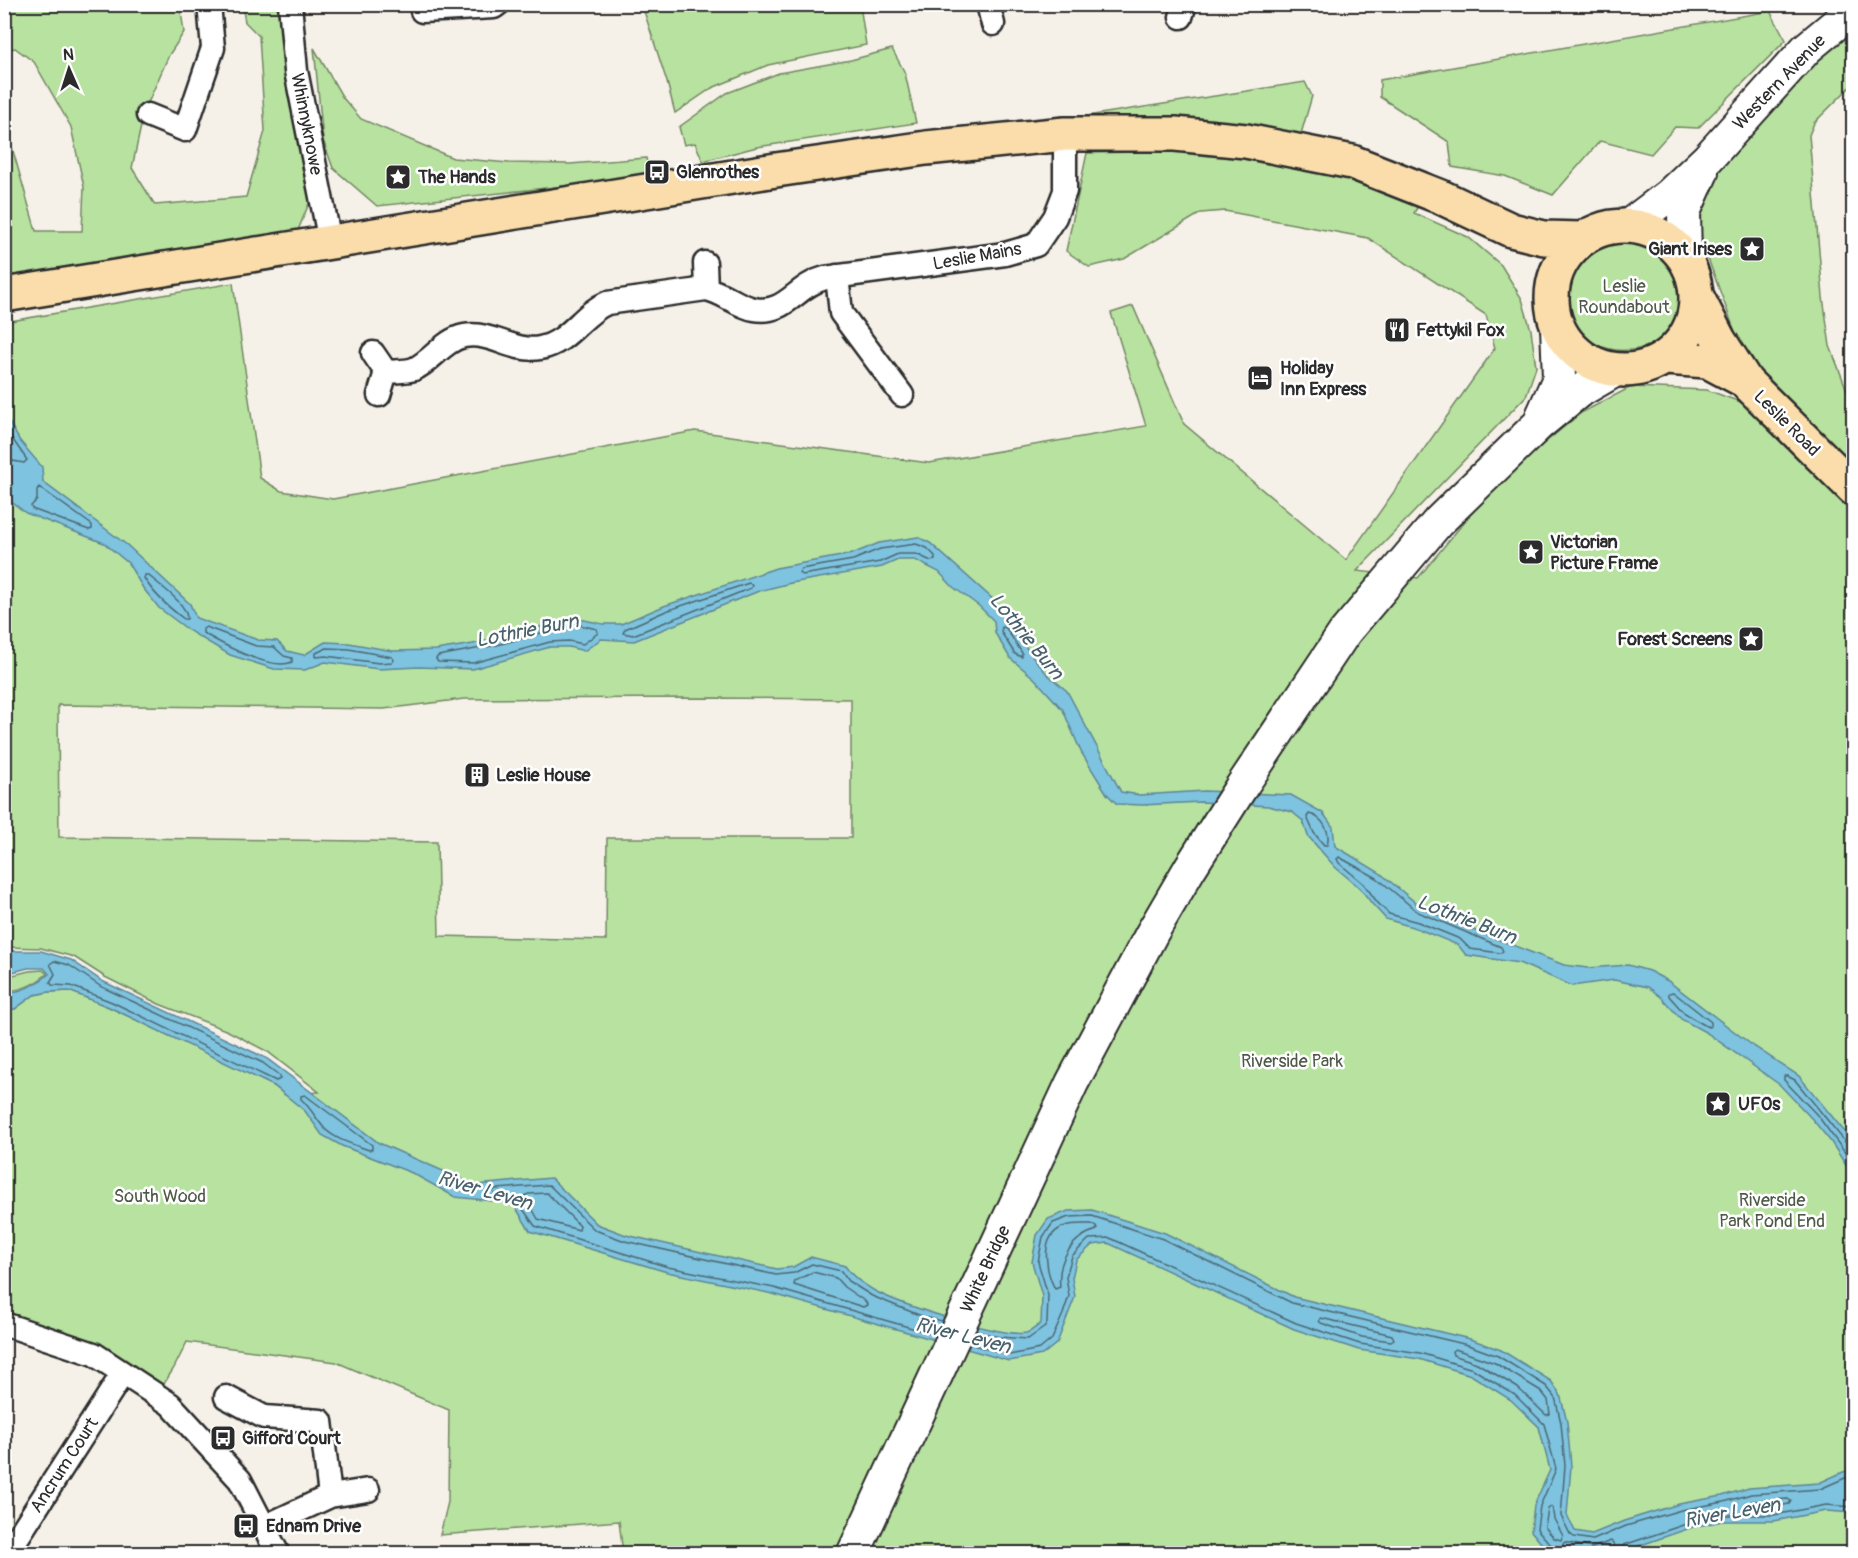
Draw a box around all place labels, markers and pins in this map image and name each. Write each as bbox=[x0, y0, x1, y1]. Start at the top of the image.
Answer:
bus stop icon: Glenrothes bbox=[642, 157, 672, 187]
place label: Glenrothes bbox=[676, 161, 760, 184]
place icon: The Hands bbox=[383, 162, 413, 192]
place label: The Hands bbox=[417, 166, 496, 189]
place icon: Giant Irises bbox=[1737, 234, 1767, 264]
place label: Giant Irises bbox=[1648, 238, 1733, 261]
restaurant icon: Fettykil Fox bbox=[1382, 315, 1412, 345]
place label: Fettykil Fox bbox=[1416, 319, 1505, 342]
place label: Holiday Inn Express bbox=[1280, 357, 1367, 401]
hotel icon: Holiday Inn Express bbox=[1245, 363, 1275, 393]
place label: Victorian Picture Frame bbox=[1550, 531, 1659, 575]
place icon: Victorian Picture Frame bbox=[1516, 537, 1546, 567]
place icon: Forest Screens bbox=[1736, 624, 1766, 654]
place label: Forest Screens bbox=[1617, 628, 1733, 651]
building icon: Leslie House bbox=[462, 760, 492, 790]
place label: Leslie House bbox=[496, 764, 591, 787]
place icon: UFOs bbox=[1703, 1089, 1733, 1119]
place label: UFOs bbox=[1738, 1093, 1781, 1116]
bus stop icon: Gifford Court bbox=[208, 1423, 238, 1453]
place label: Gifford Court bbox=[242, 1427, 342, 1450]
bus stop icon: Ednam Drive bbox=[231, 1511, 261, 1541]
place label: Ednam Drive bbox=[266, 1515, 362, 1538]

